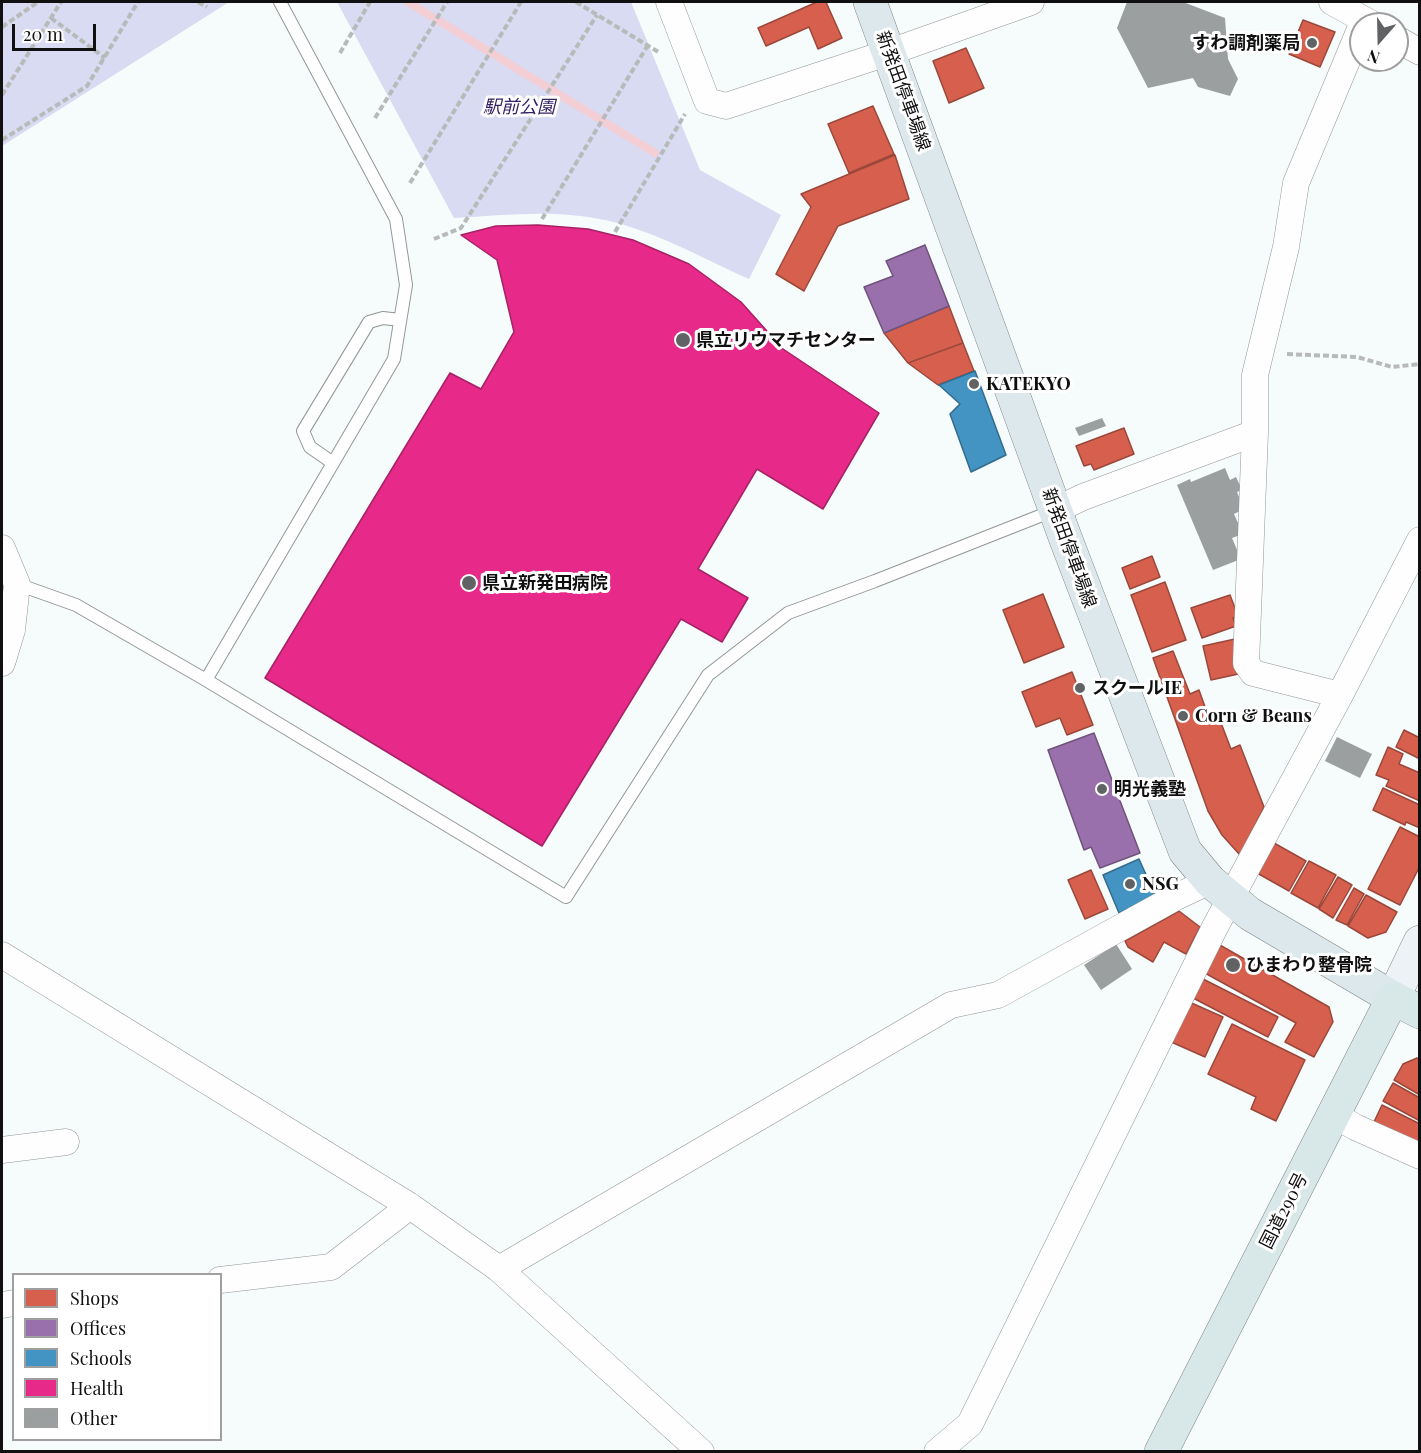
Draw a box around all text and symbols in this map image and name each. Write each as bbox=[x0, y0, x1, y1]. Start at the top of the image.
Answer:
scale bar bbox=[15, 12, 99, 50]
north arrow bbox=[1349, 12, 1409, 72]
text: 20 m bbox=[23, 22, 63, 46]
street label: 新発田停車場線 bbox=[871, 28, 935, 154]
place label: すわ調剤薬局 bbox=[1192, 32, 1300, 54]
marker: すわ調剤薬局 bbox=[1305, 36, 1319, 50]
text: N bbox=[1364, 46, 1382, 69]
park label: 駅前公園 bbox=[483, 96, 555, 118]
place label: 県立リウマチセンター bbox=[696, 329, 876, 351]
marker: 県立リウマチセンター bbox=[674, 331, 692, 349]
place label: KATEKYO bbox=[986, 373, 1071, 395]
marker: KATEKYO bbox=[967, 377, 981, 391]
street label: 新発田停車場線 bbox=[1037, 485, 1101, 611]
place label: 県立新発田病院 bbox=[482, 572, 608, 594]
marker: 県立新発田病院 bbox=[460, 574, 478, 592]
place label: スクールIE bbox=[1092, 677, 1182, 699]
marker: スクールIE bbox=[1073, 681, 1087, 695]
place label: Corn & Beans bbox=[1195, 705, 1312, 727]
marker: Corn & Beans bbox=[1176, 709, 1190, 723]
place label: 明光義塾 bbox=[1114, 778, 1186, 800]
marker: 明光義塾 bbox=[1095, 782, 1109, 796]
place label: NSG bbox=[1142, 873, 1179, 895]
marker: NSG bbox=[1123, 877, 1137, 891]
place label: ひまわり整骨院 bbox=[1246, 954, 1372, 976]
marker: ひまわり整骨院 bbox=[1224, 956, 1242, 974]
street label: 国道290号 bbox=[1256, 1169, 1312, 1253]
legend bbox=[12, 1273, 222, 1441]
text: Shops bbox=[70, 1286, 119, 1310]
text: Offices bbox=[70, 1316, 126, 1340]
text: Schools bbox=[70, 1346, 132, 1370]
text: Health bbox=[70, 1376, 123, 1400]
text: Other bbox=[70, 1406, 117, 1430]

